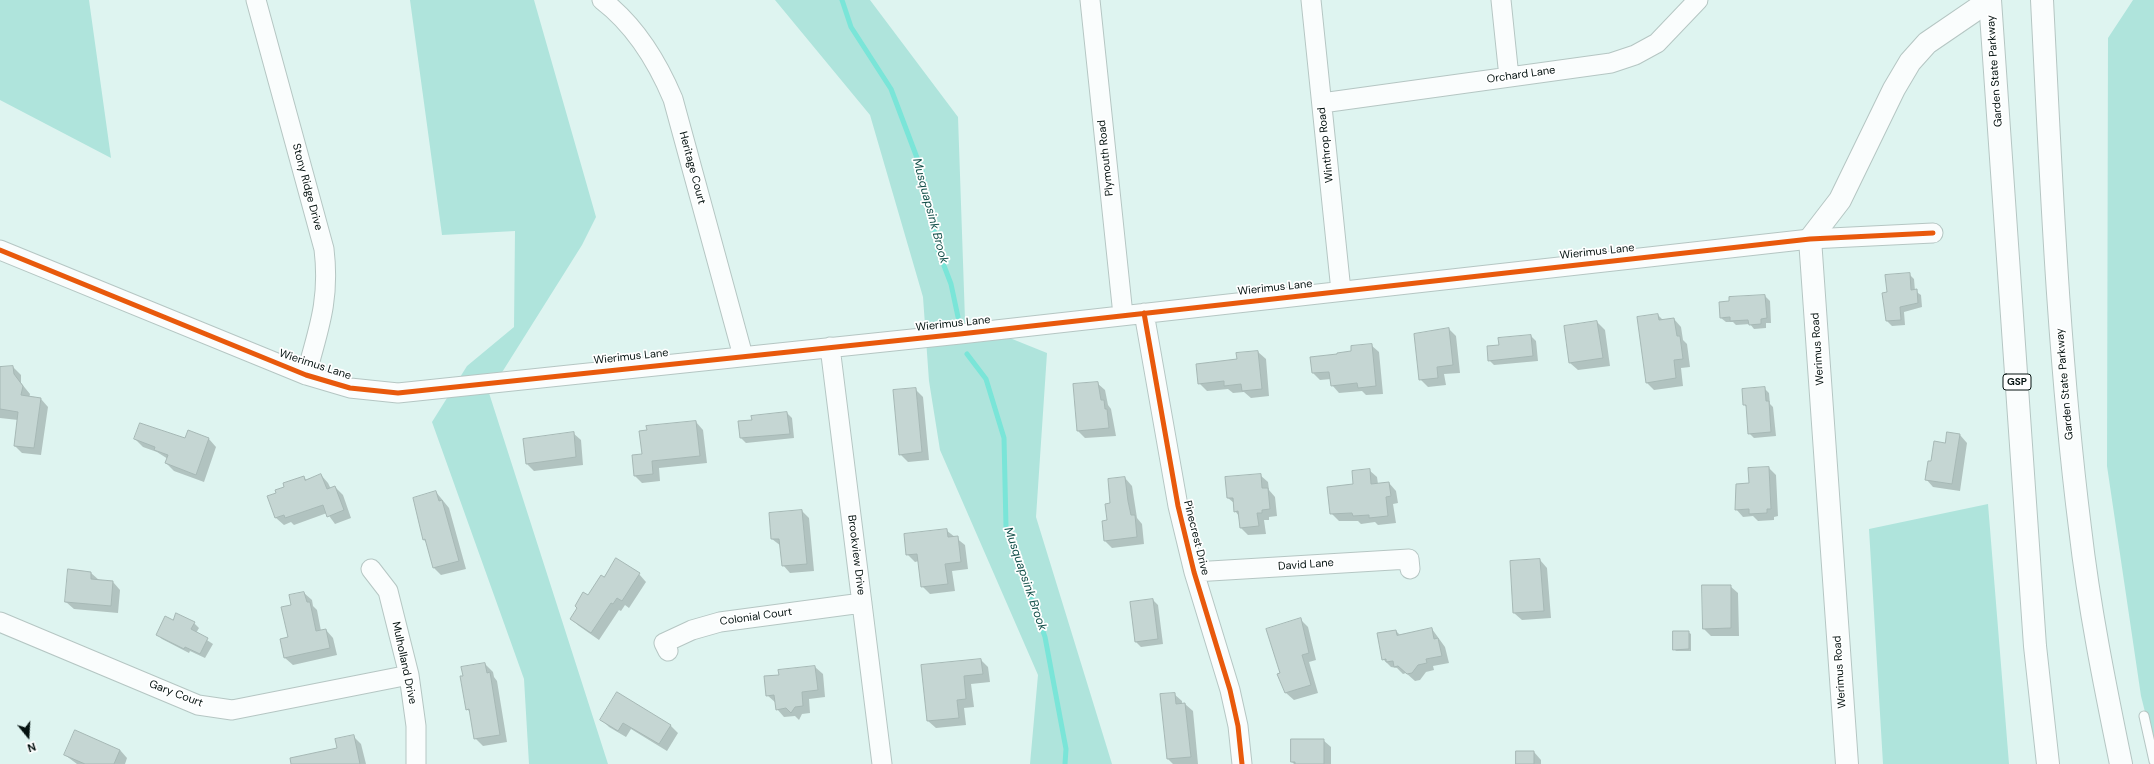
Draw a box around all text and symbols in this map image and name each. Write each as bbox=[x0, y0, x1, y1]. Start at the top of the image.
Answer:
street label: Garden State Parkway bbox=[1985, 15, 2005, 127]
street label: Orchard Lane bbox=[1486, 64, 1556, 86]
street label: Winthrop Road bbox=[1315, 106, 1337, 184]
street label: Plymouth Road bbox=[1095, 119, 1117, 197]
street label: Heritage Court bbox=[676, 130, 708, 206]
street label: Stony Ridge Drive bbox=[289, 142, 325, 232]
water label: Musquapsink Brook bbox=[909, 157, 951, 265]
street label: Wierimus Lane bbox=[1559, 242, 1635, 262]
street label: Wierimus Lane bbox=[1237, 278, 1313, 298]
street label: Werimus Road bbox=[1809, 312, 1827, 386]
street label: Wierimus Lane bbox=[915, 314, 991, 334]
street label: Garden State Parkway bbox=[2054, 327, 2076, 441]
street label: Wierimus Lane bbox=[277, 347, 353, 383]
street label: Wierimus Lane bbox=[593, 347, 669, 367]
road number: GSP bbox=[2003, 374, 2031, 390]
street label: Pinecrest Drive bbox=[1180, 499, 1212, 577]
street label: Brookview Drive bbox=[845, 514, 867, 596]
water label: Musquapsink Brook bbox=[1001, 525, 1049, 633]
street label: David Lane bbox=[1278, 556, 1334, 574]
street label: Colonial Court bbox=[719, 605, 793, 629]
street label: Mulholland Drive bbox=[389, 621, 419, 705]
street label: Werimus Road bbox=[1831, 635, 1849, 709]
street label: Gary Court bbox=[147, 678, 205, 710]
north arrow bbox=[8, 716, 48, 756]
text: N bbox=[26, 740, 38, 755]

